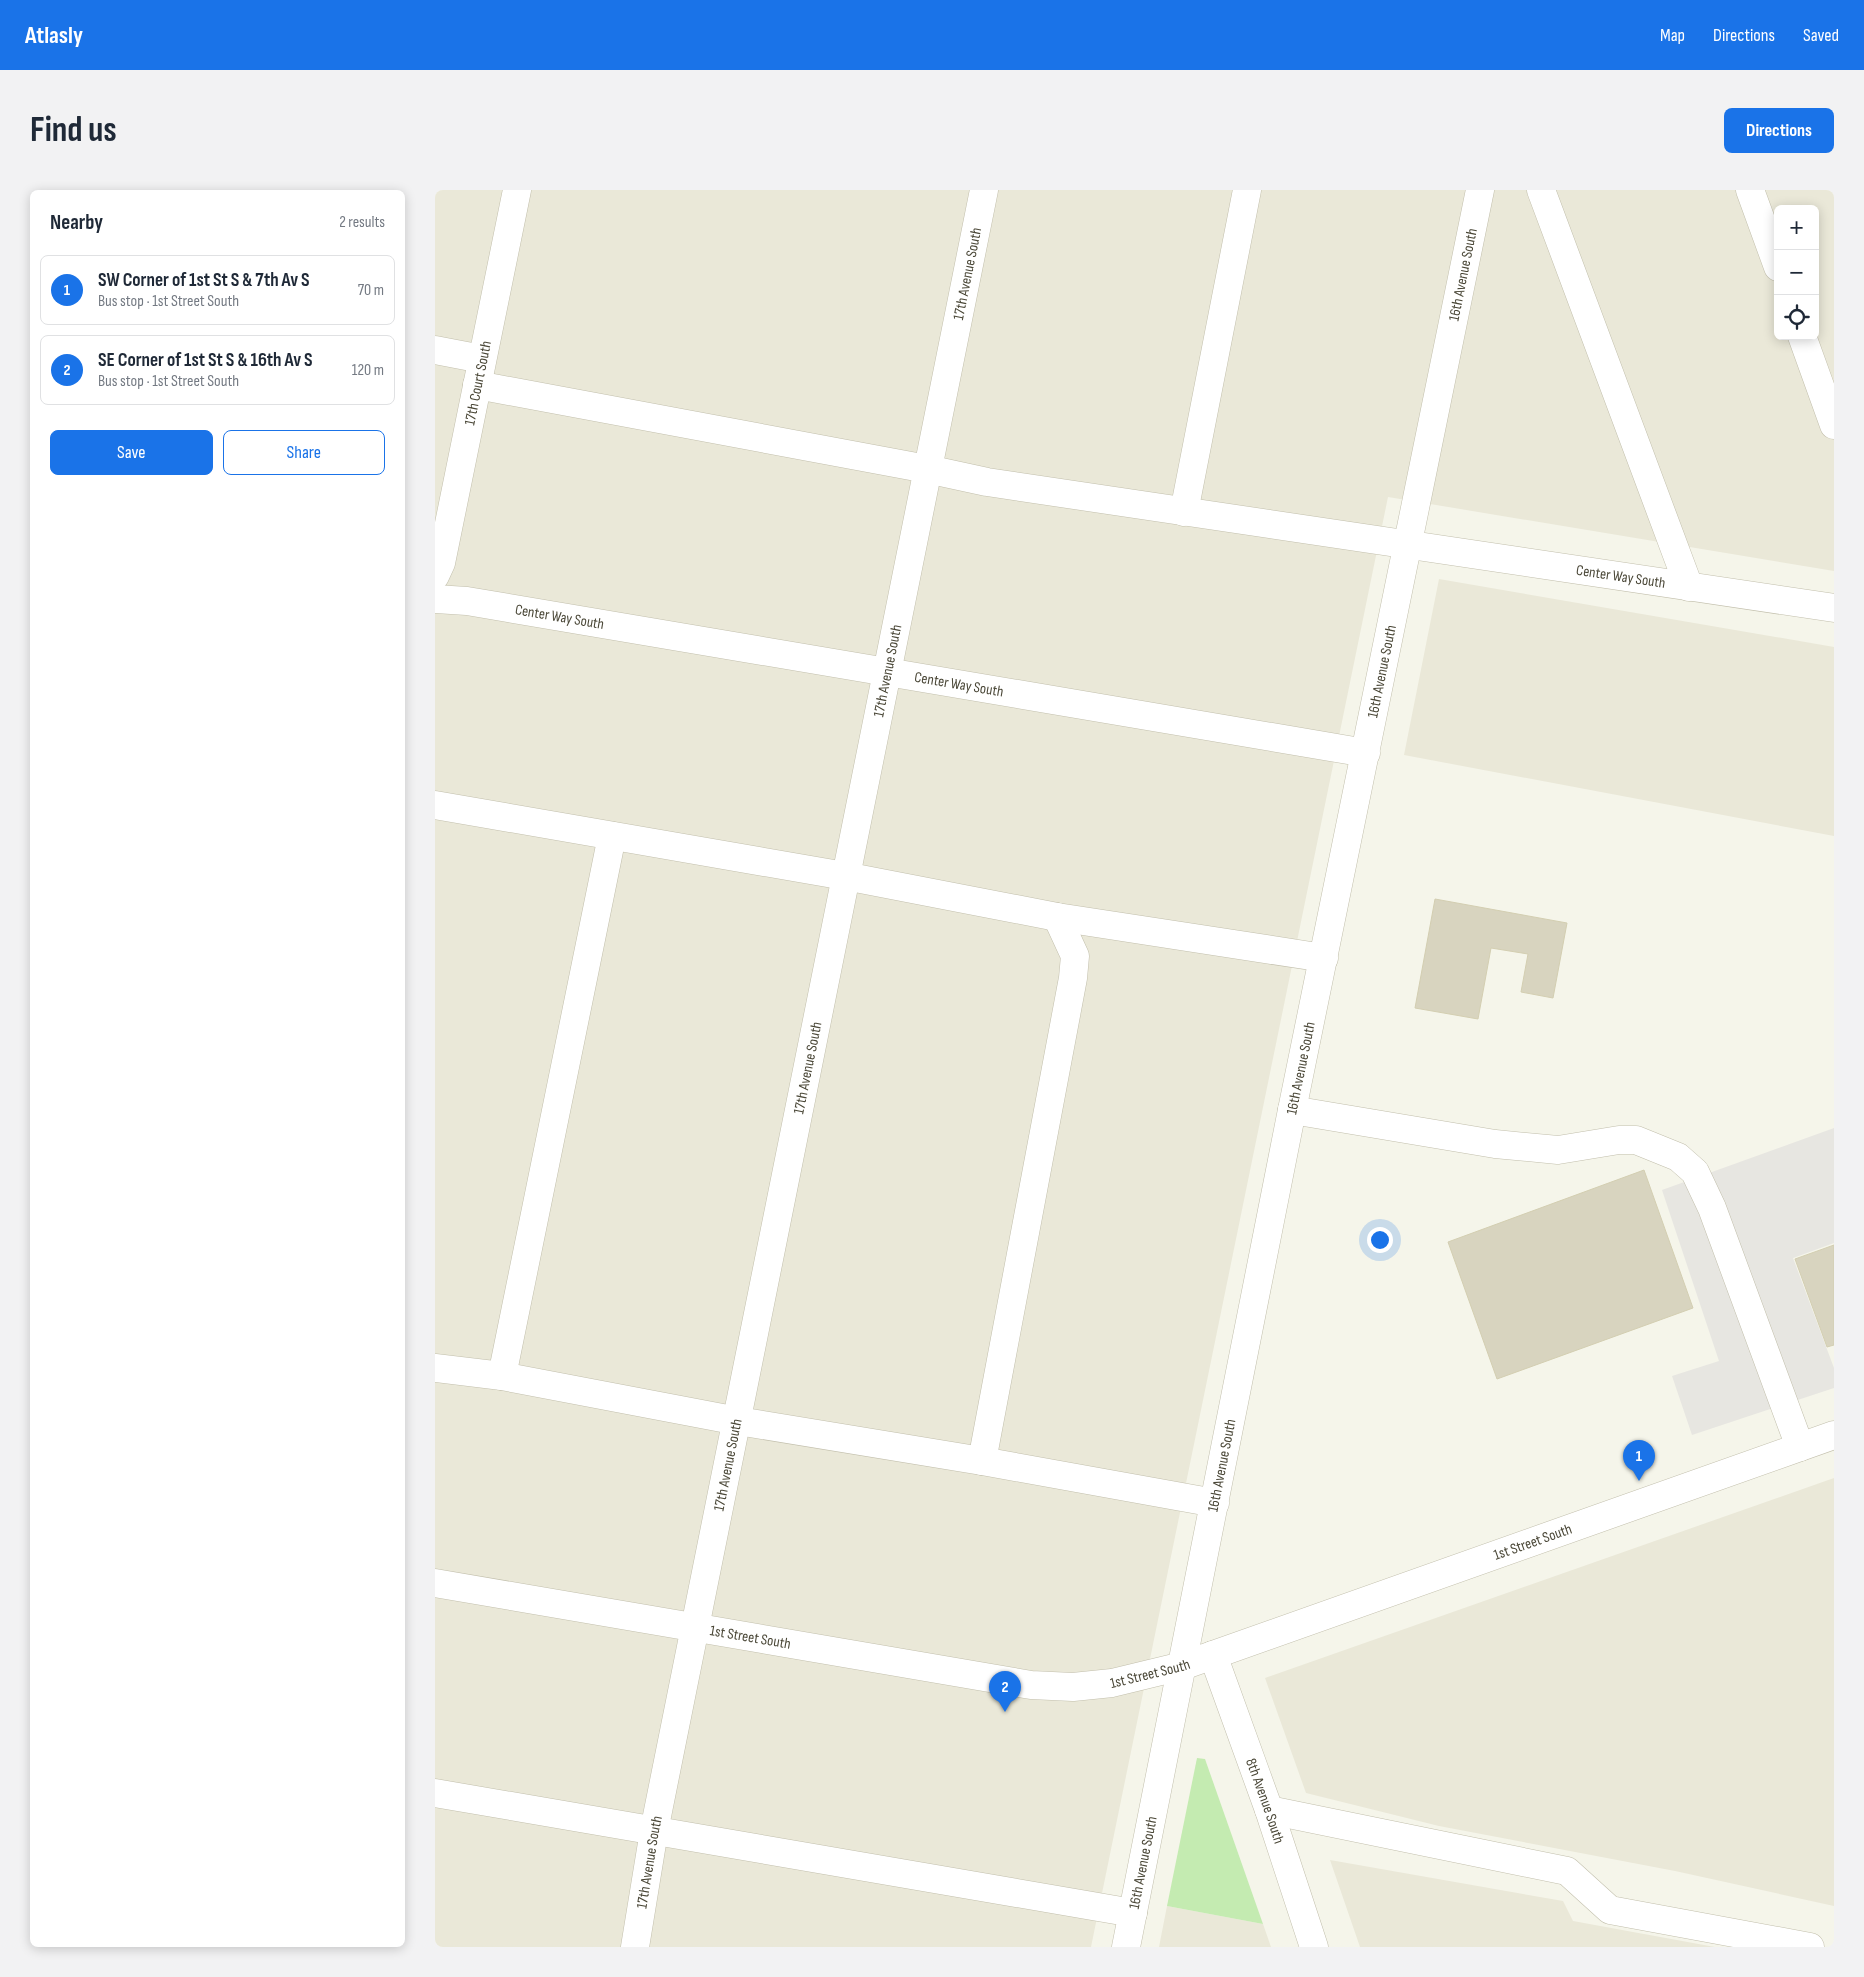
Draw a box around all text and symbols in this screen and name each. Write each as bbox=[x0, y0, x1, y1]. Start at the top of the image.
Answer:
text: Atlasly bbox=[25, 21, 83, 50]
text: Map bbox=[1660, 25, 1685, 46]
text: Directions bbox=[1713, 25, 1775, 46]
text: Saved bbox=[1803, 25, 1839, 46]
button: Directions bbox=[1724, 108, 1834, 153]
text: Find us bbox=[30, 109, 117, 152]
map controls bbox=[1774, 205, 1819, 340]
button: + bbox=[1774, 205, 1819, 250]
text: Nearby bbox=[50, 210, 103, 235]
text: 2 results bbox=[339, 213, 385, 232]
street label: 17th Avenue South bbox=[949, 226, 986, 322]
street label: 16th Avenue South bbox=[1444, 227, 1482, 323]
button: − bbox=[1774, 250, 1819, 295]
text: SW Corner of 1st St S & 7th Av S bbox=[98, 269, 310, 292]
text: 1 bbox=[64, 281, 70, 300]
text: 70 m bbox=[358, 281, 384, 300]
text: Bus stop · 1st Street South bbox=[98, 292, 239, 311]
button: locate bbox=[1774, 295, 1819, 340]
street label: 17th Court South bbox=[460, 339, 496, 427]
text: SE Corner of 1st St S & 16th Av S bbox=[98, 349, 313, 372]
text: 2 bbox=[63, 361, 71, 380]
text: 120 m bbox=[352, 361, 384, 380]
text: Bus stop · 1st Street South bbox=[98, 372, 239, 391]
button: Save bbox=[50, 430, 213, 475]
button: Share bbox=[223, 430, 385, 475]
street label: Center Way South bbox=[1575, 561, 1667, 593]
street label: Center Way South bbox=[514, 600, 606, 634]
street label: 17th Avenue South bbox=[869, 623, 906, 719]
street label: 16th Avenue South bbox=[1363, 623, 1401, 720]
street label: Center Way South bbox=[913, 668, 1005, 702]
street label: 17th Avenue South bbox=[789, 1020, 827, 1116]
street label: 16th Avenue South bbox=[1282, 1020, 1320, 1116]
your location bbox=[1367, 1227, 1393, 1253]
street label: 17th Avenue South bbox=[710, 1417, 747, 1513]
street label: 16th Avenue South bbox=[1204, 1417, 1240, 1514]
pin: 1 bbox=[1623, 1440, 1655, 1481]
street label: 1st Street South bbox=[1491, 1520, 1575, 1565]
street label: 1st Street South bbox=[708, 1621, 792, 1654]
street label: 1st Street South bbox=[1108, 1655, 1193, 1693]
pin: 2 bbox=[989, 1671, 1021, 1712]
street label: 8th Avenue South bbox=[1241, 1756, 1288, 1846]
street label: 17th Avenue South bbox=[632, 1814, 667, 1910]
street label: 16th Avenue South bbox=[1125, 1815, 1162, 1911]

